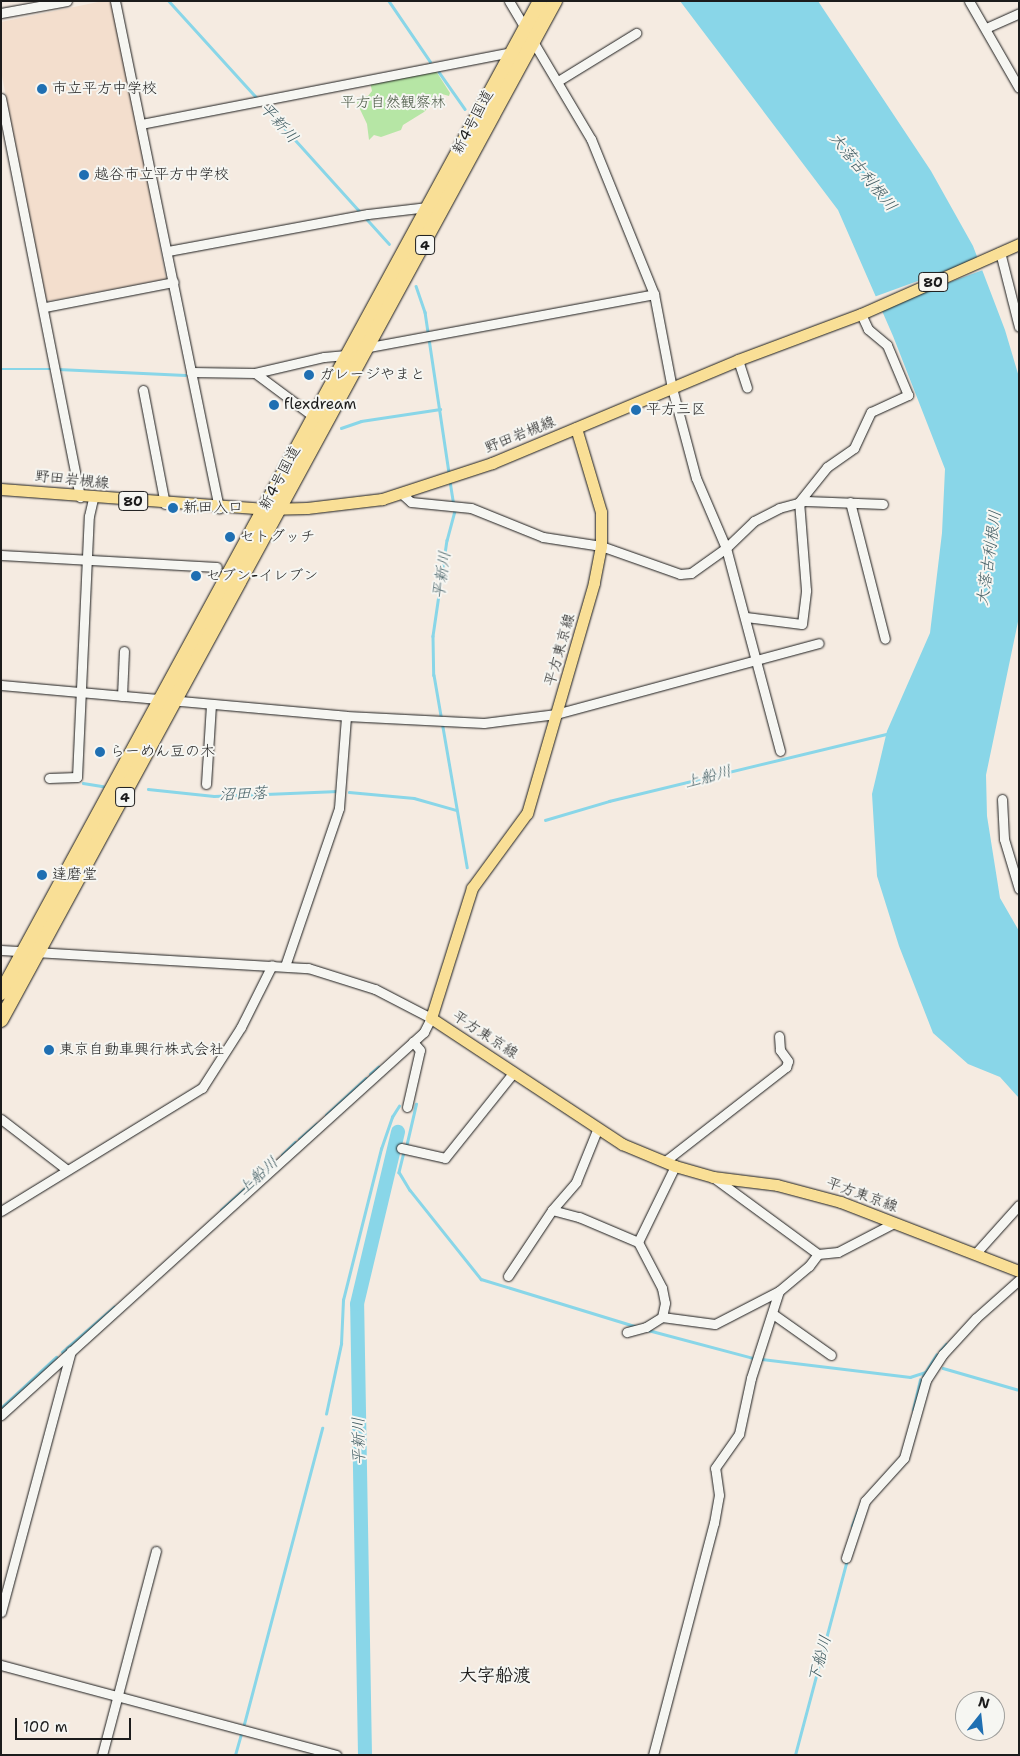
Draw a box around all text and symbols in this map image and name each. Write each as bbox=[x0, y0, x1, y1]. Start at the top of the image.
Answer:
place label: 市立平方中学校 bbox=[52, 80, 157, 98]
marker: 市立平方中学校 bbox=[36, 83, 48, 95]
street label: 新4号国道 bbox=[449, 87, 497, 157]
park label: 平方自然観察林 bbox=[341, 94, 445, 112]
water label: 平新川 bbox=[256, 99, 302, 147]
water label: 大落古利根川 bbox=[825, 129, 901, 215]
place label: 越谷市立平方中学校 bbox=[94, 166, 229, 184]
marker: 越谷市立平方中学校 bbox=[78, 169, 90, 181]
road number: 4 bbox=[415, 234, 435, 256]
road number: 80 bbox=[918, 270, 948, 294]
place label: ガレージやまと bbox=[319, 366, 425, 384]
marker: ガレージやまと bbox=[303, 369, 315, 381]
place label: flexdream bbox=[284, 396, 356, 414]
marker: flexdream bbox=[268, 399, 280, 411]
place label: 平方三区 bbox=[646, 401, 706, 419]
marker: 平方三区 bbox=[630, 404, 642, 416]
street label: 野田岩槻線 bbox=[482, 413, 558, 457]
street label: 新4号国道 bbox=[256, 443, 304, 513]
street label: 野田岩槻線 bbox=[34, 467, 110, 493]
road number: 80 bbox=[118, 490, 148, 512]
place label: 新田入口 bbox=[183, 499, 243, 517]
marker: 新田入口 bbox=[167, 502, 179, 514]
water label: 大落古利根川 bbox=[973, 509, 1005, 607]
place label: セトグッチ bbox=[240, 528, 315, 546]
marker: セトグッチ bbox=[224, 531, 236, 543]
water label: 平新川 bbox=[429, 550, 455, 600]
place label: セブン-イレブン bbox=[206, 567, 318, 585]
marker: セブン-イレブン bbox=[190, 570, 202, 582]
street label: 平方東京線 bbox=[541, 611, 579, 689]
place label: らーめん豆の木 bbox=[110, 743, 215, 761]
marker: らーめん豆の木 bbox=[94, 746, 106, 758]
water label: 上船川 bbox=[682, 762, 734, 792]
water label: 沼田落 bbox=[219, 784, 267, 804]
road number: 4 bbox=[115, 786, 135, 809]
place label: 達磨堂 bbox=[52, 866, 97, 884]
marker: 達磨堂 bbox=[36, 869, 48, 881]
street label: 平方東京線 bbox=[449, 1007, 521, 1063]
place label: 東京自動車興行株式会社 bbox=[59, 1041, 224, 1059]
marker: 東京自動車興行株式会社 bbox=[43, 1044, 55, 1056]
water label: 上船川 bbox=[234, 1153, 282, 1199]
street label: 平方東京線 bbox=[824, 1174, 900, 1216]
water label: 平新川 bbox=[349, 1417, 369, 1465]
water label: 下船川 bbox=[805, 1633, 835, 1685]
district label: 大字船渡 bbox=[459, 1664, 531, 1686]
north arrow bbox=[955, 1691, 1005, 1741]
text: N bbox=[976, 1692, 992, 1713]
scale bar bbox=[18, 1708, 134, 1740]
text: 100 m bbox=[23, 1717, 68, 1737]

